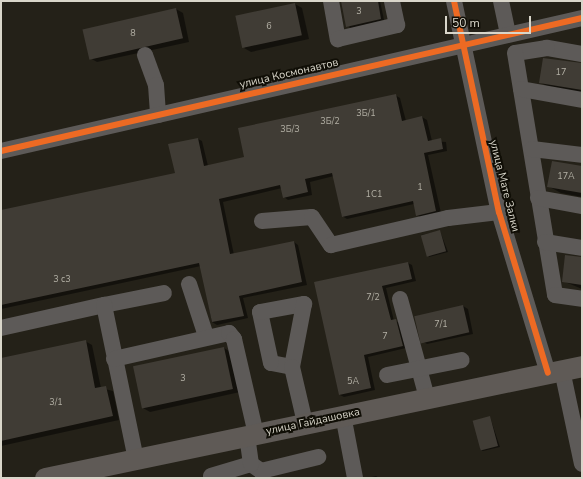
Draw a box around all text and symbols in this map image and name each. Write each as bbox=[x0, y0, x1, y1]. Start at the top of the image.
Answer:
house number: 3 bbox=[356, 6, 362, 16]
scale bar bbox=[447, 8, 533, 34]
text: 50 m bbox=[452, 15, 480, 31]
house number: 6 bbox=[266, 21, 272, 31]
house number: 8 bbox=[130, 28, 136, 38]
street label: улица Космонавтов bbox=[238, 56, 340, 92]
house number: 17 bbox=[556, 67, 566, 77]
house number: 3Б/1 bbox=[356, 108, 376, 118]
house number: 3Б/2 bbox=[320, 116, 340, 126]
house number: 3Б/3 bbox=[280, 124, 300, 134]
street label: улица Мате Залки bbox=[486, 139, 522, 233]
house number: 17А bbox=[557, 171, 575, 181]
house number: 1 bbox=[417, 182, 423, 192]
house number: 1С1 bbox=[366, 189, 382, 199]
house number: 3 с3 bbox=[53, 274, 71, 284]
house number: 7/2 bbox=[366, 292, 380, 302]
house number: 7/1 bbox=[434, 319, 448, 329]
house number: 7 bbox=[382, 331, 388, 341]
house number: 3 bbox=[180, 373, 186, 383]
house number: 5А bbox=[347, 376, 359, 386]
house number: 3/1 bbox=[49, 397, 63, 407]
street label: улица Гайдашовка bbox=[265, 406, 361, 438]

